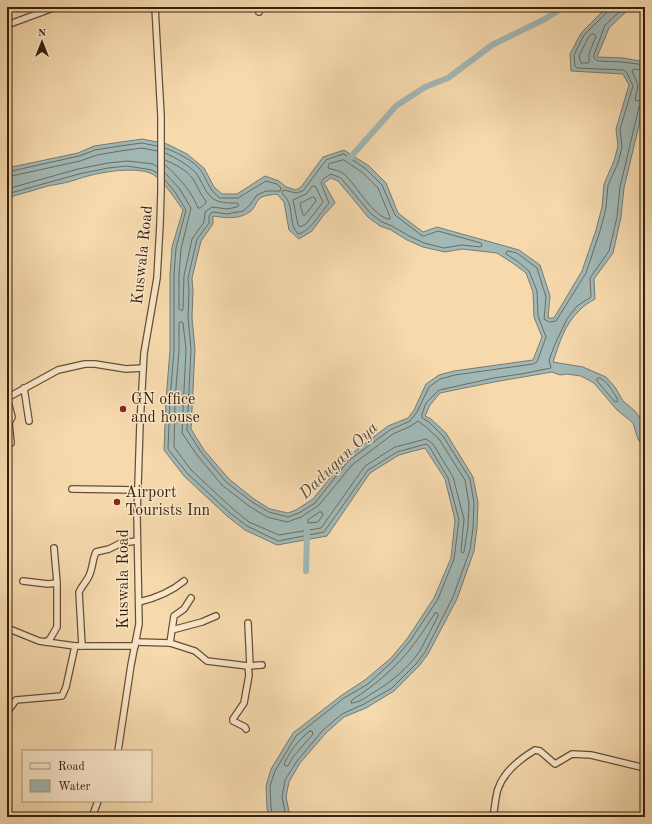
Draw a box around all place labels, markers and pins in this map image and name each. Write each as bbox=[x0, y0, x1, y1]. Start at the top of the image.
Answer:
place label: GN office and house bbox=[131, 392, 200, 426]
marker: GN office and house bbox=[118, 404, 128, 414]
place label: Airport Tourists Inn bbox=[125, 485, 211, 519]
marker: Airport Tourists Inn bbox=[112, 497, 122, 507]

